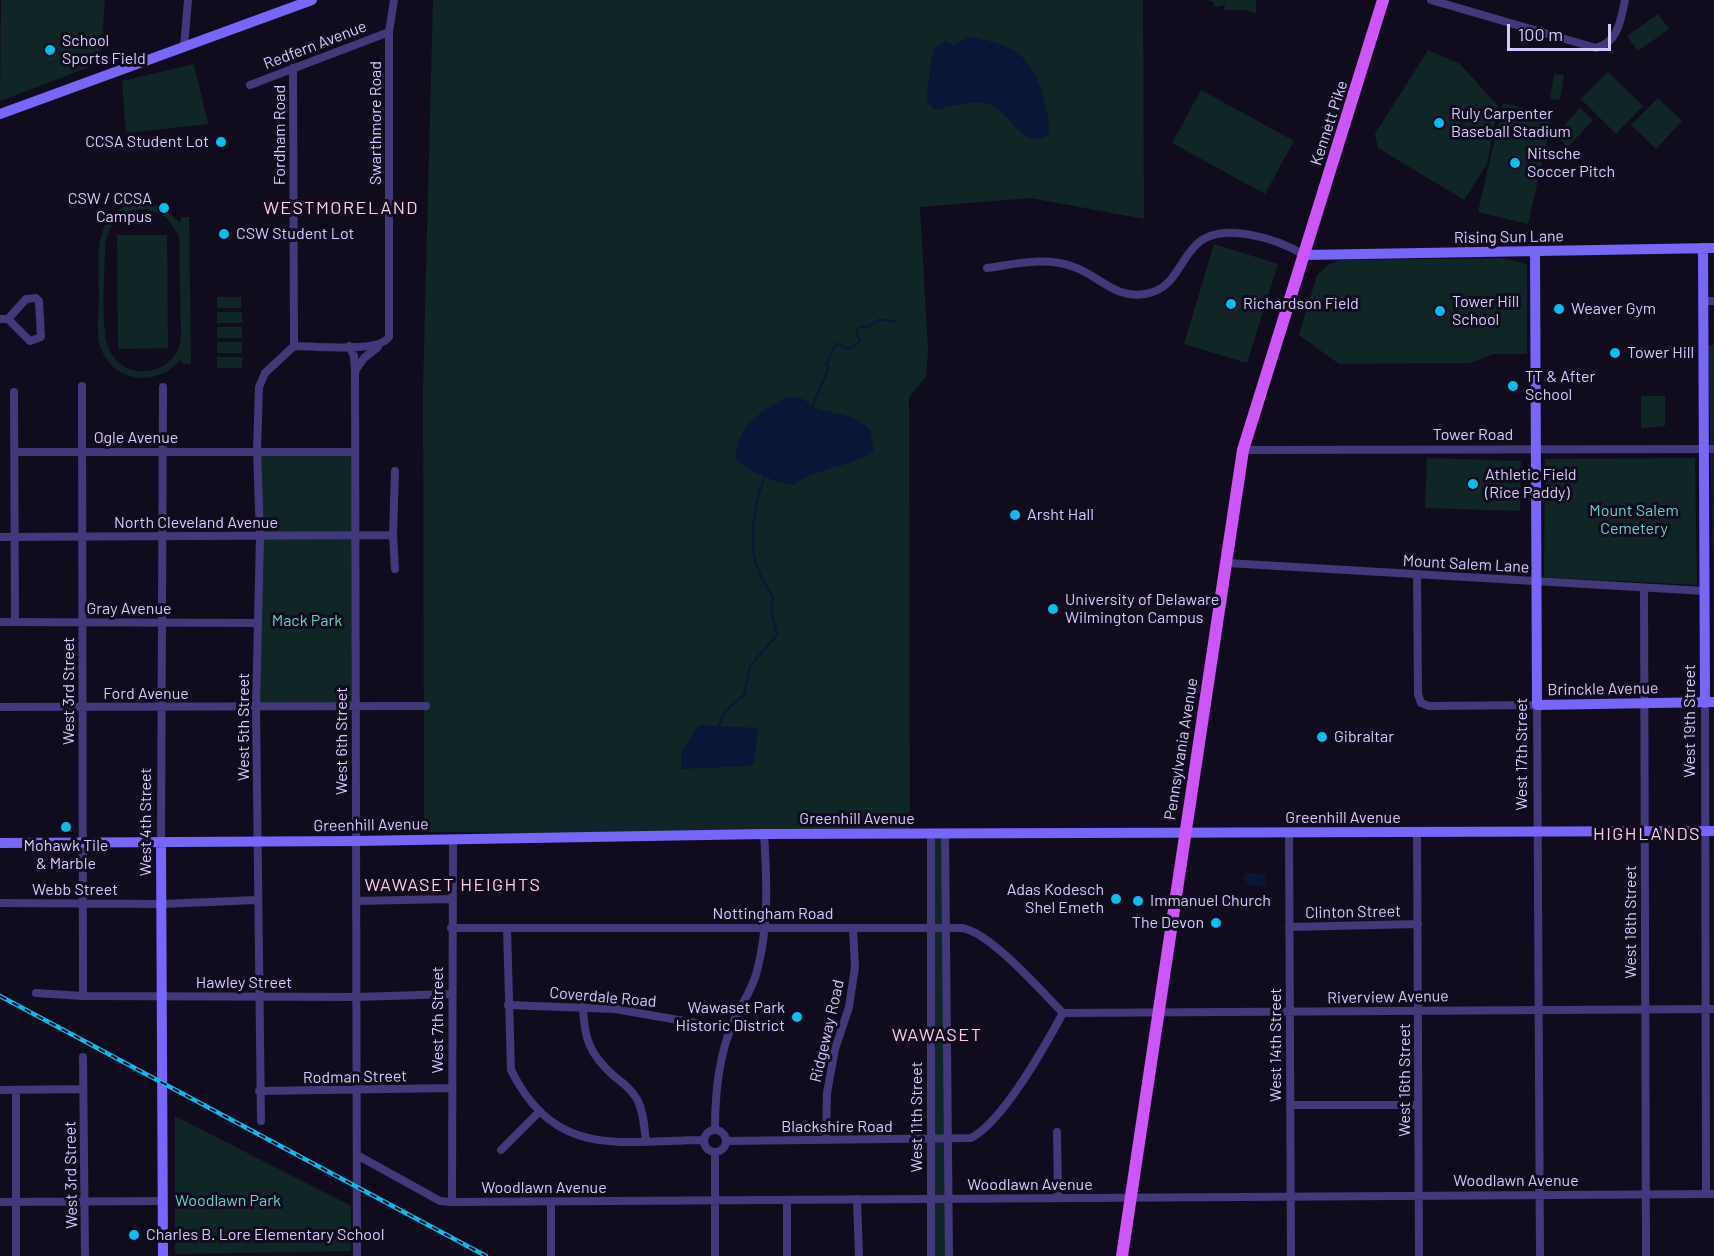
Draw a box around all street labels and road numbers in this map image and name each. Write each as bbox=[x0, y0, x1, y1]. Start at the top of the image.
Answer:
street label: Redfern Avenue bbox=[261, 17, 369, 73]
street label: Swarthmore Road bbox=[366, 61, 386, 185]
street label: Kennett Pike bbox=[1306, 78, 1352, 168]
street label: Fordham Road bbox=[270, 85, 290, 185]
street label: Rising Sun Lane bbox=[1454, 226, 1564, 248]
street label: Tower Road bbox=[1433, 425, 1513, 445]
street label: Ogle Avenue bbox=[94, 428, 178, 448]
street label: North Cleveland Avenue bbox=[114, 513, 278, 533]
street label: Mount Salem Lane bbox=[1402, 551, 1530, 577]
street label: Gray Avenue bbox=[86, 599, 172, 619]
street label: West 3rd Street bbox=[59, 637, 79, 745]
street label: West 19th Street bbox=[1680, 664, 1700, 778]
street label: West 5th Street bbox=[234, 673, 254, 781]
street label: Pennsylvania Avenue bbox=[1160, 677, 1202, 821]
street label: Brinckle Avenue bbox=[1547, 678, 1659, 700]
street label: Ford Avenue bbox=[103, 684, 189, 704]
street label: West 6th Street bbox=[332, 687, 352, 795]
street label: West 17th Street bbox=[1512, 698, 1532, 810]
street label: West 4th Street bbox=[136, 768, 156, 876]
street label: Greenhill Avenue bbox=[1285, 808, 1401, 828]
street label: Greenhill Avenue bbox=[799, 809, 915, 829]
street label: Greenhill Avenue bbox=[313, 814, 429, 836]
street label: West 18th Street bbox=[1621, 865, 1641, 979]
street label: Webb Street bbox=[32, 880, 118, 900]
street label: Clinton Street bbox=[1305, 902, 1401, 922]
street label: Nottingham Road bbox=[713, 904, 833, 924]
street label: West 7th Street bbox=[428, 966, 448, 1074]
street label: Hawley Street bbox=[196, 973, 292, 993]
street label: Ridgeway Road bbox=[806, 978, 848, 1084]
street label: Coverdale Road bbox=[549, 983, 657, 1011]
street label: Riverview Avenue bbox=[1327, 986, 1449, 1008]
street label: West 14th Street bbox=[1266, 988, 1286, 1102]
street label: West 16th Street bbox=[1395, 1023, 1415, 1137]
street label: West 11th Street bbox=[907, 1062, 927, 1172]
street label: Rodman Street bbox=[303, 1066, 407, 1088]
street label: Blackshire Road bbox=[781, 1117, 893, 1137]
street label: West 3rd Street bbox=[60, 1121, 82, 1229]
street label: Woodlawn Avenue bbox=[1453, 1171, 1579, 1191]
street label: Woodlawn Avenue bbox=[967, 1175, 1093, 1195]
street label: Woodlawn Avenue bbox=[481, 1178, 607, 1198]

